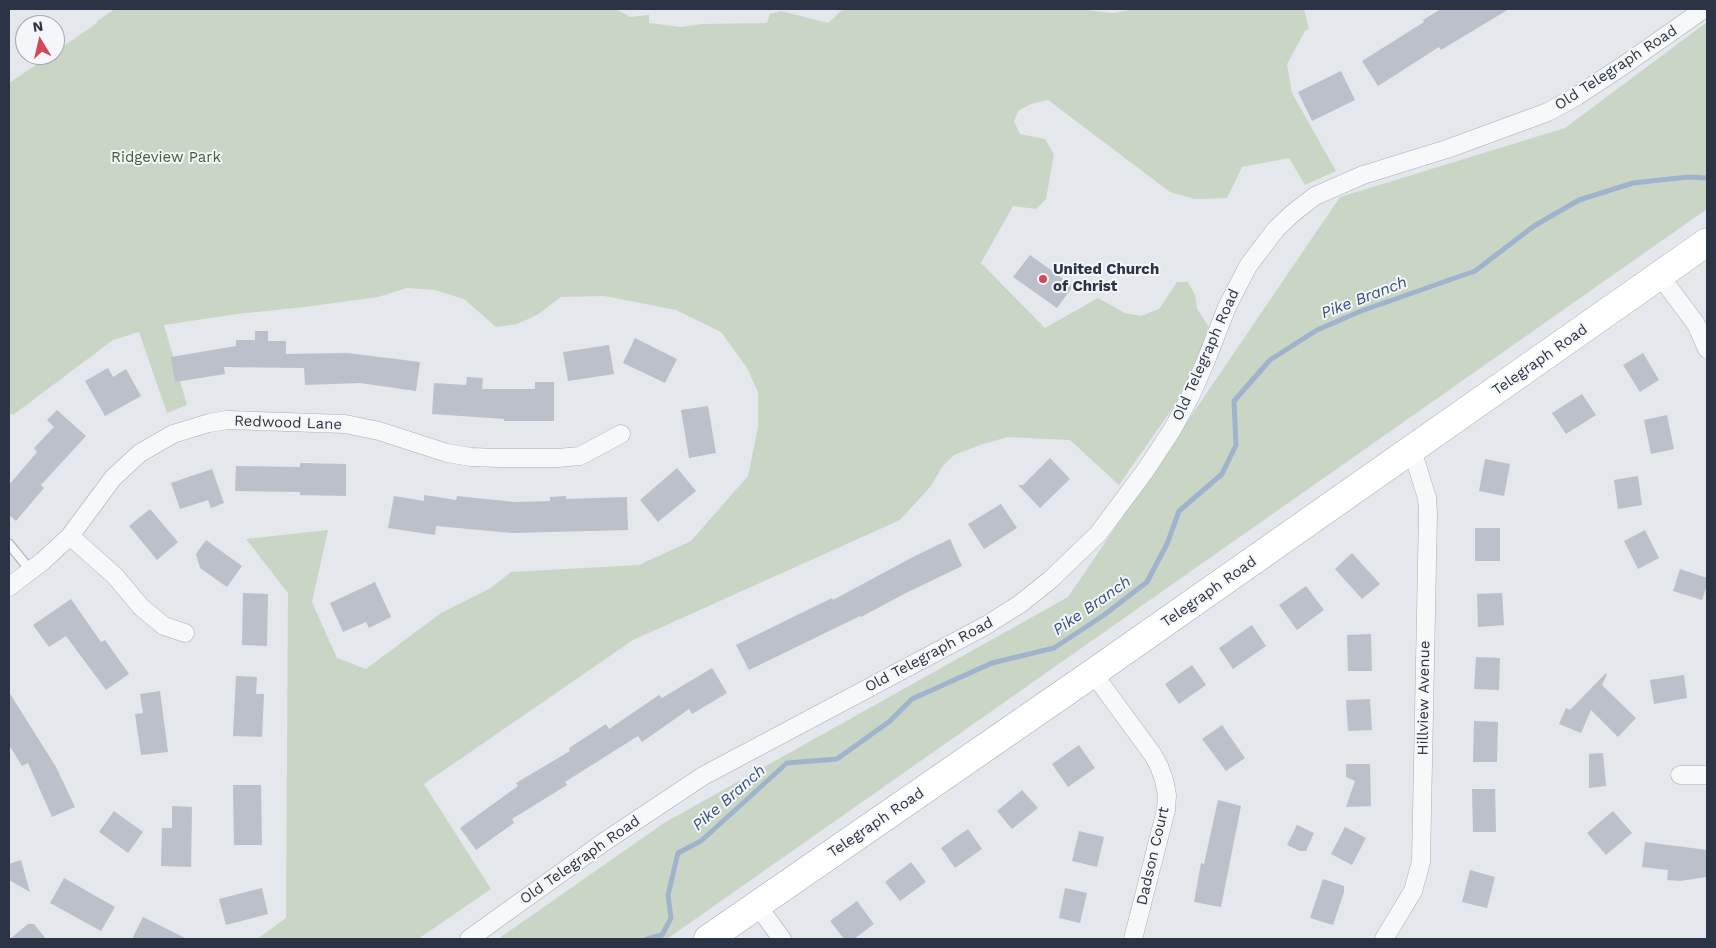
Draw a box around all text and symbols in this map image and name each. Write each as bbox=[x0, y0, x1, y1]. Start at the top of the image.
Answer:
north arrow bbox=[15, 15, 65, 65]
text: N bbox=[31, 17, 44, 35]
street label: Old Telegraph Road bbox=[1551, 22, 1681, 114]
park label: Ridgeview Park bbox=[111, 149, 221, 167]
place label: United Church of Christ bbox=[1053, 261, 1159, 296]
marker: United Church of Christ bbox=[1037, 273, 1049, 285]
water label: Pike Branch bbox=[1318, 273, 1410, 323]
street label: Old Telegraph Road bbox=[1169, 286, 1243, 424]
street label: Telegraph Road bbox=[1489, 320, 1591, 400]
street label: Redwood Lane bbox=[234, 412, 342, 434]
street label: Telegraph Road bbox=[1158, 552, 1260, 632]
water label: Pike Branch bbox=[1049, 572, 1135, 640]
street label: Old Telegraph Road bbox=[862, 614, 996, 696]
street label: Hillview Avenue bbox=[1414, 640, 1434, 756]
water label: Pike Branch bbox=[689, 761, 769, 835]
street label: Telegraph Road bbox=[824, 784, 928, 862]
street label: Dadson Court bbox=[1133, 805, 1173, 907]
street label: Old Telegraph Road bbox=[516, 812, 644, 908]

